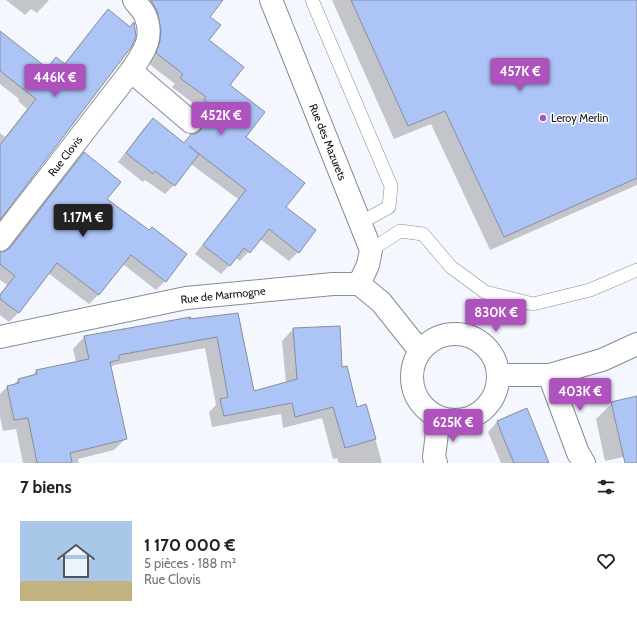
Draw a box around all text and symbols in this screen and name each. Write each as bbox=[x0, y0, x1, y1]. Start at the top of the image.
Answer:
pin: 457K € bbox=[487, 58, 553, 92]
text: 457K € bbox=[499, 63, 541, 79]
pin: 446K € bbox=[22, 64, 88, 98]
text: 446K € bbox=[34, 69, 76, 85]
pin: 452K € bbox=[188, 102, 254, 136]
street label: Rue des Mazurets bbox=[306, 102, 350, 183]
text: 452K € bbox=[200, 107, 242, 123]
place label: Leroy Merlin bbox=[551, 111, 608, 125]
marker: Leroy Merlin bbox=[538, 113, 548, 123]
street label: Rue Clovis bbox=[45, 132, 86, 179]
pin: 1.17M € bbox=[46, 204, 120, 238]
text: 1.17M € bbox=[63, 209, 103, 225]
street label: Rue de Marmogne bbox=[180, 284, 266, 306]
pin: 830K € bbox=[463, 299, 529, 333]
text: 830K € bbox=[474, 304, 518, 320]
pin: 403K € bbox=[547, 378, 613, 412]
text: 403K € bbox=[558, 383, 602, 399]
pin: 625K € bbox=[420, 409, 486, 443]
text: 625K € bbox=[433, 414, 473, 430]
icon: filters bbox=[595, 476, 617, 498]
text: 7 biens bbox=[20, 477, 72, 497]
text: 1 170 000 € bbox=[144, 535, 235, 555]
icon: home bbox=[52, 537, 100, 585]
icon: heart bbox=[595, 550, 617, 572]
text: 5 pièces · 188 m² bbox=[144, 555, 236, 571]
text: Rue Clovis bbox=[144, 571, 201, 587]

